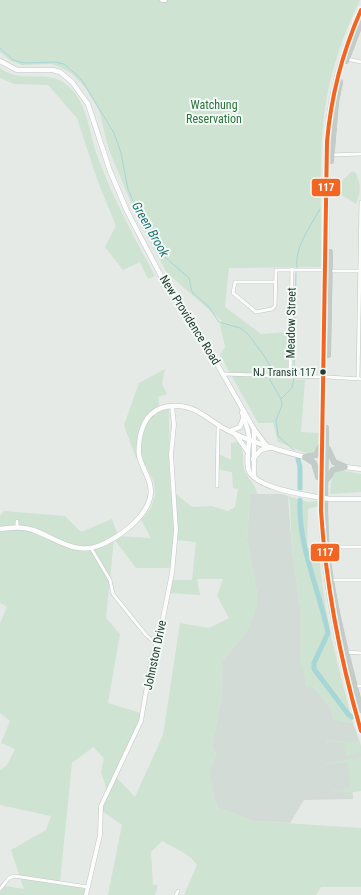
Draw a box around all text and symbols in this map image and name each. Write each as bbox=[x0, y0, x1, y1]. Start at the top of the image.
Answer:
park label: Watchung Reservation bbox=[186, 98, 242, 126]
line badge: 117 bbox=[311, 178, 341, 197]
text: 117 bbox=[318, 181, 335, 194]
water label: Green Brook bbox=[129, 199, 172, 260]
street label: New Providence Road bbox=[157, 273, 223, 367]
street label: Meadow Street bbox=[283, 287, 299, 359]
place label: NJ Transit 117 bbox=[253, 366, 316, 379]
marker: NJ Transit 117 bbox=[318, 367, 328, 377]
line badge: 117 bbox=[310, 543, 340, 562]
text: 117 bbox=[317, 546, 334, 559]
street label: Johnston Drive bbox=[141, 619, 169, 691]

